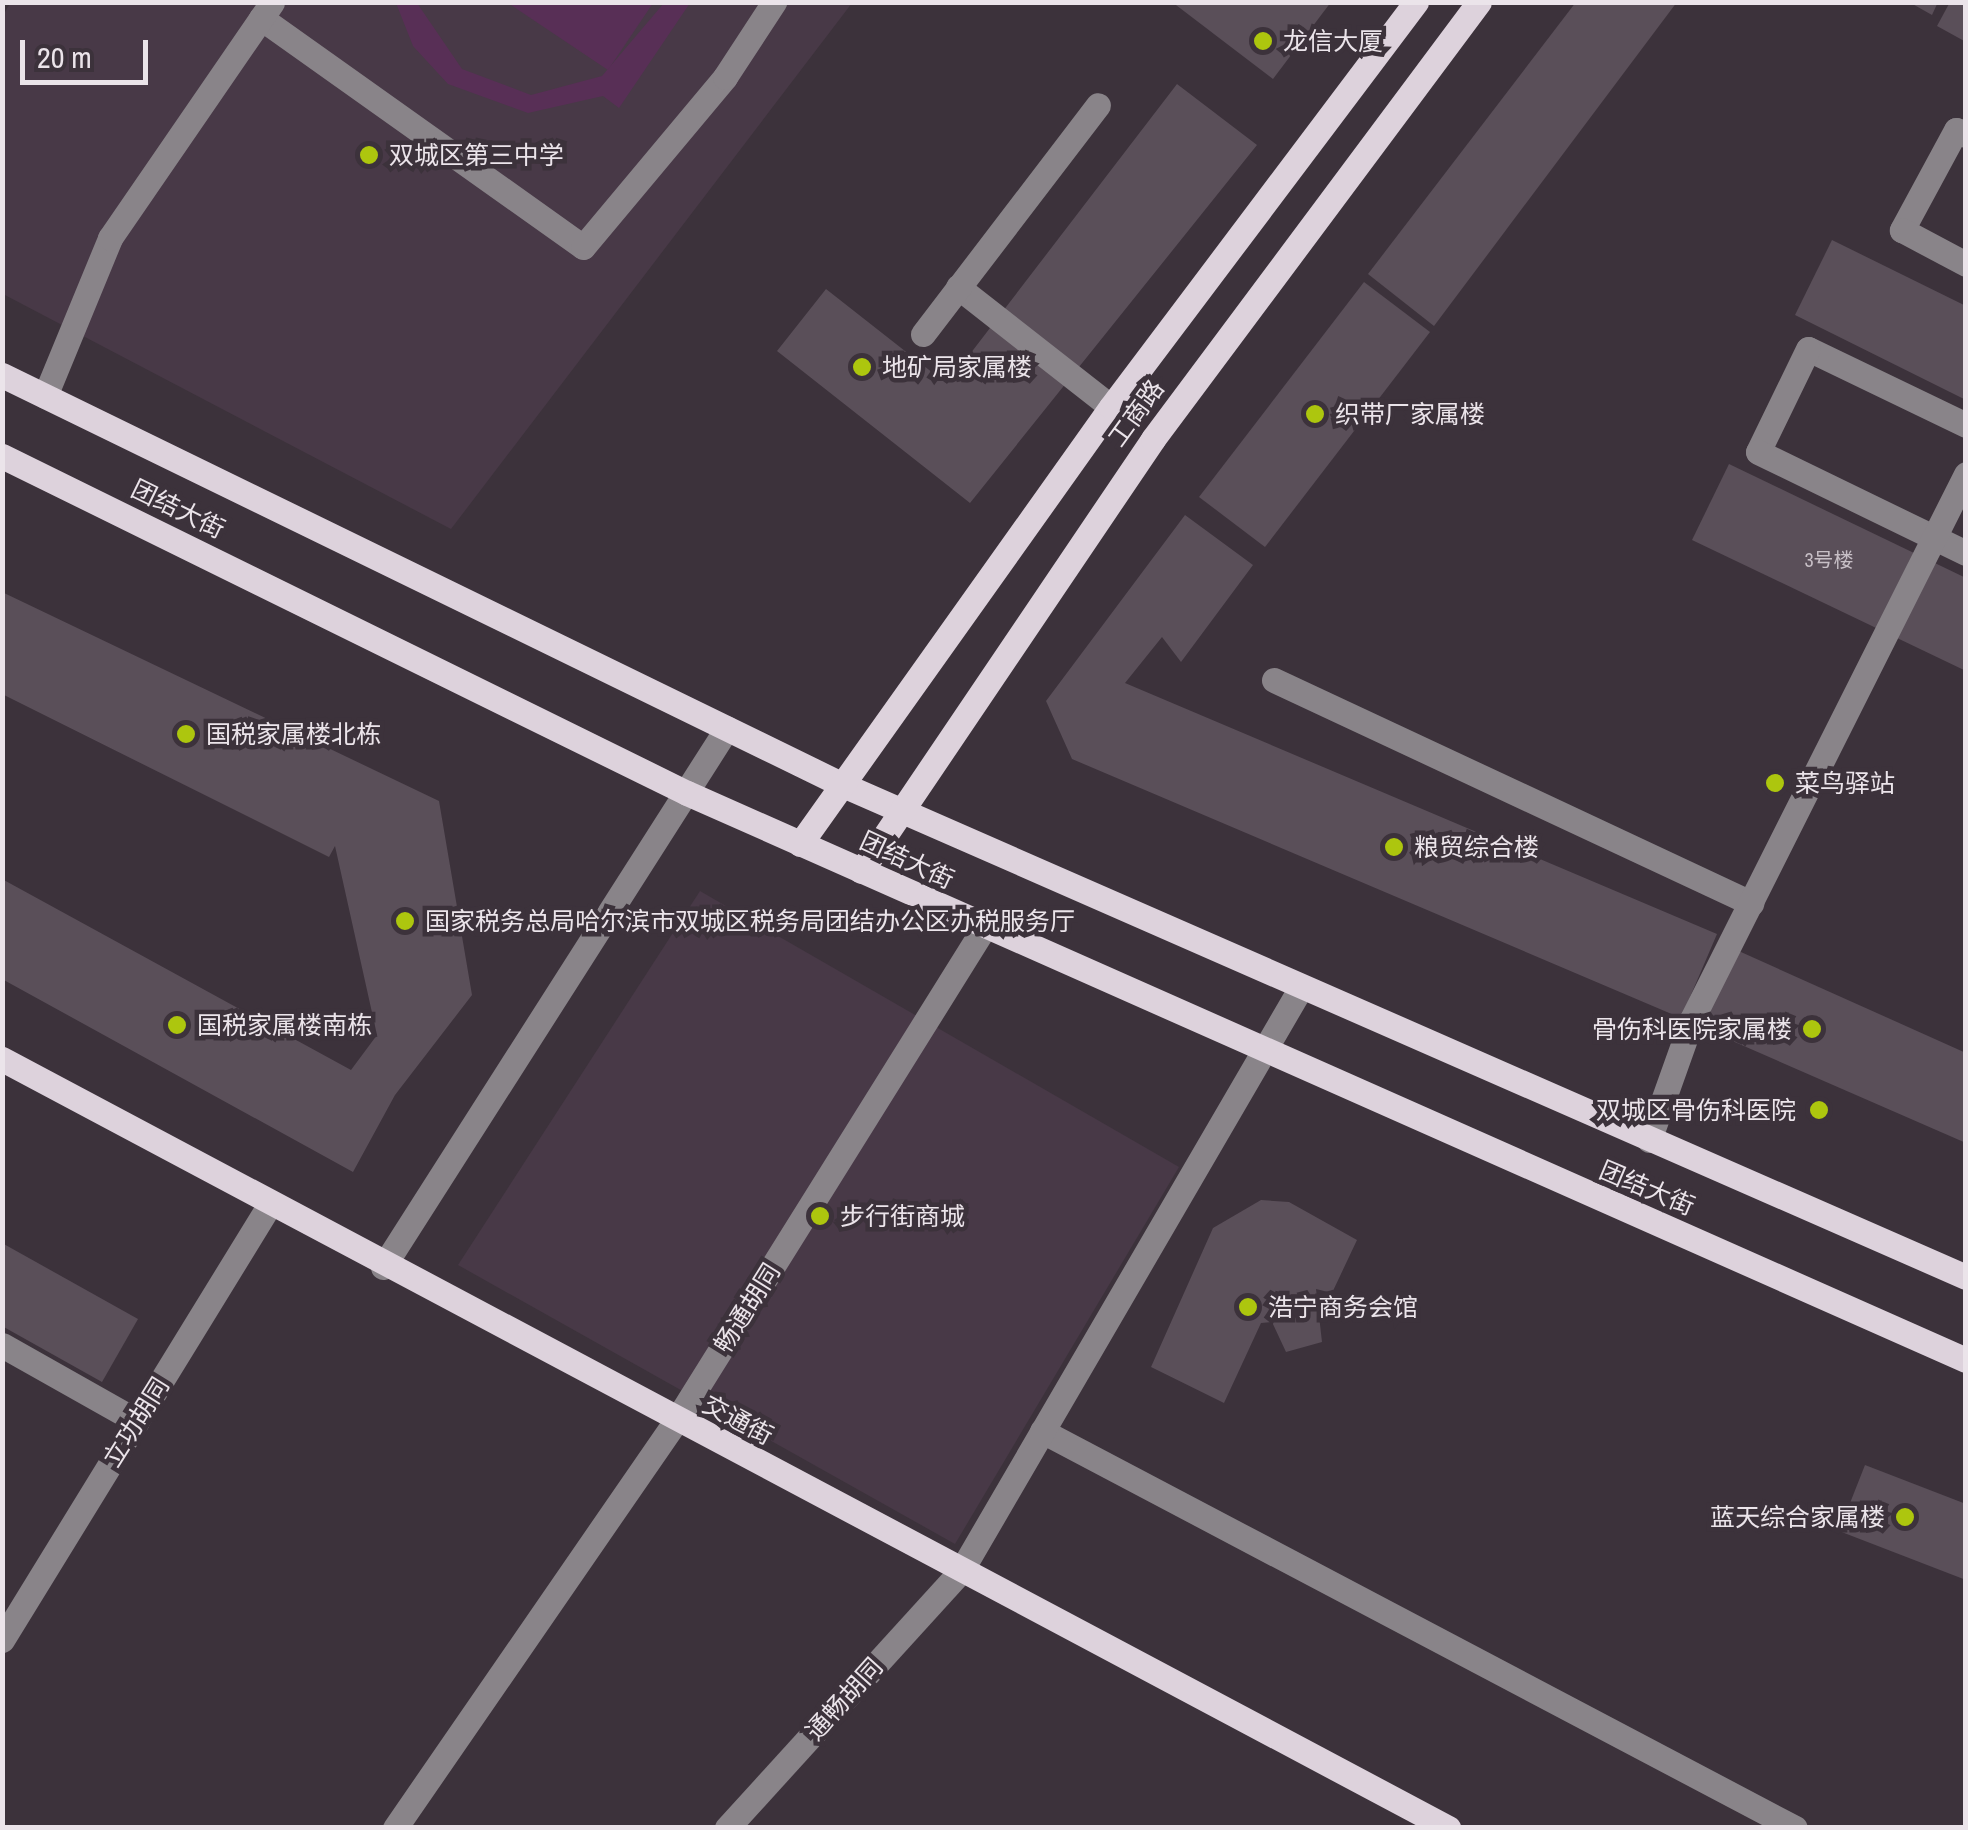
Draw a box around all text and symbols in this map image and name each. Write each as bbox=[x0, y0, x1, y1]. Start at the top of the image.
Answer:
scale bar bbox=[25, 20, 152, 82]
place label: 龙信大厦 bbox=[1283, 26, 1383, 56]
marker: 龙信大厦 bbox=[1252, 30, 1274, 52]
text: 20 m bbox=[37, 37, 92, 77]
place label: 双城区第三中学 bbox=[389, 140, 564, 170]
marker: 双城区第三中学 bbox=[358, 144, 380, 166]
place label: 地矿局家属楼 bbox=[882, 352, 1032, 382]
marker: 地矿局家属楼 bbox=[851, 356, 873, 378]
street label: 工商路 bbox=[1102, 374, 1170, 452]
place label: 织带厂家属楼 bbox=[1335, 399, 1485, 429]
marker: 织带厂家属楼 bbox=[1304, 403, 1326, 425]
street label: 团结大街 bbox=[126, 474, 230, 544]
house number: 3号楼 bbox=[1804, 547, 1854, 571]
place label: 国税家属楼北栋 bbox=[206, 719, 381, 749]
marker: 国税家属楼北栋 bbox=[175, 723, 197, 745]
place label: 菜鸟驿站 bbox=[1795, 768, 1895, 798]
marker: 菜鸟驿站 bbox=[1764, 772, 1786, 794]
street label: 团结大街 bbox=[855, 825, 959, 895]
place label: 粮贸综合楼 bbox=[1414, 832, 1539, 862]
marker: 粮贸综合楼 bbox=[1383, 836, 1405, 858]
place label: 国家税务总局哈尔滨市双城区税务局团结办公区办税服务厅 bbox=[425, 906, 1075, 936]
marker: 国家税务总局哈尔滨市双城区税务局团结办公区办税服务厅 bbox=[394, 910, 416, 932]
place label: 国税家属楼南栋 bbox=[197, 1010, 372, 1040]
marker: 国税家属楼南栋 bbox=[166, 1014, 188, 1036]
place label: 骨伤科医院家属楼 bbox=[1592, 1014, 1792, 1044]
marker: 骨伤科医院家属楼 bbox=[1801, 1018, 1823, 1040]
place label: 双城区骨伤科医院 bbox=[1596, 1095, 1796, 1125]
marker: 双城区骨伤科医院 bbox=[1806, 1097, 1832, 1123]
street label: 团结大街 bbox=[1595, 1155, 1699, 1221]
place label: 步行街商城 bbox=[840, 1201, 965, 1231]
marker: 步行街商城 bbox=[809, 1205, 831, 1227]
street label: 畅通胡同 bbox=[708, 1258, 786, 1358]
place label: 浩宁商务会馆 bbox=[1268, 1292, 1418, 1322]
marker: 浩宁商务会馆 bbox=[1237, 1296, 1259, 1318]
street label: 立功胡同 bbox=[97, 1372, 175, 1472]
street label: 交通街 bbox=[698, 1389, 778, 1451]
place label: 蓝天综合家属楼 bbox=[1710, 1502, 1885, 1532]
marker: 蓝天综合家属楼 bbox=[1894, 1506, 1916, 1528]
street label: 通畅胡同 bbox=[799, 1652, 889, 1746]

